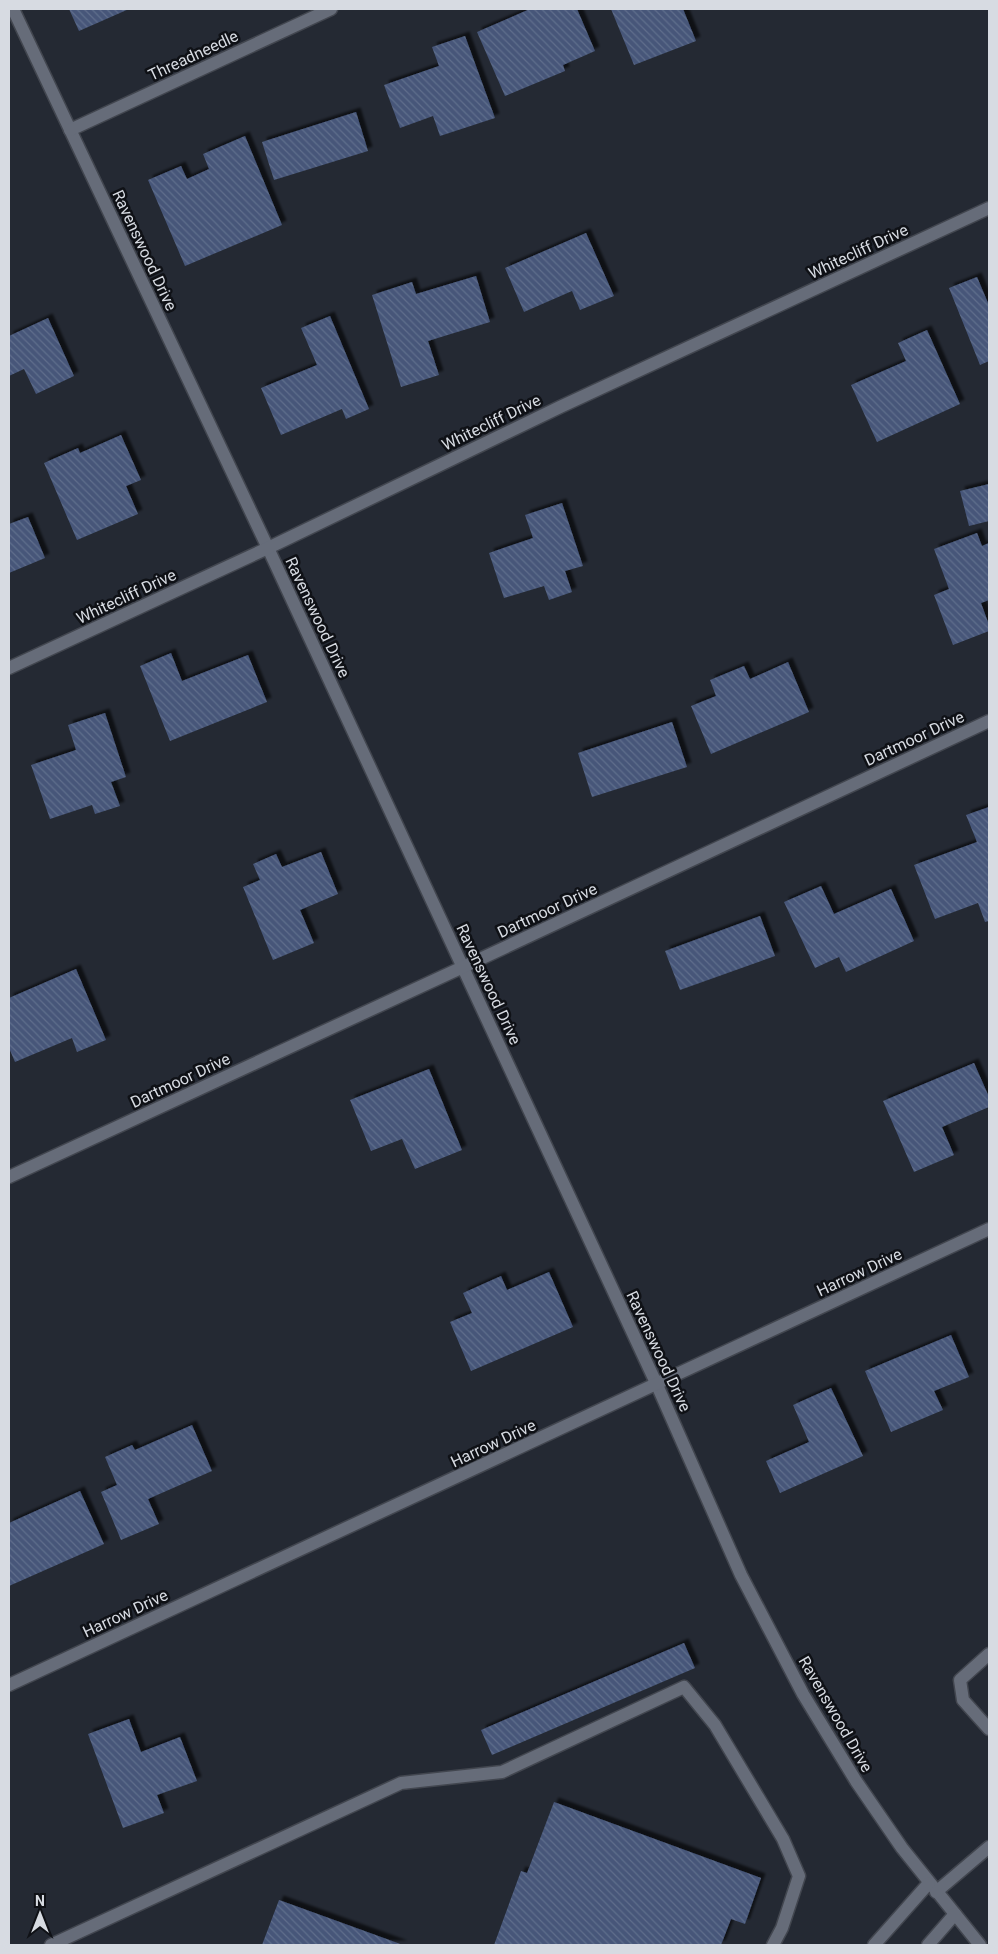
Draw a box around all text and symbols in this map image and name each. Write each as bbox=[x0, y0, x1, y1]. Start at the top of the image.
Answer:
street label: Threadneedle bbox=[145, 26, 241, 85]
street label: Ravenswood Drive bbox=[108, 187, 181, 314]
street label: Whitecliff Drive bbox=[805, 220, 911, 283]
street label: Whitecliff Drive bbox=[439, 390, 544, 455]
street label: Ravenswood Drive bbox=[281, 554, 354, 681]
street label: Whitecliff Drive bbox=[73, 565, 179, 628]
street label: Dartmoor Drive bbox=[861, 707, 967, 770]
street label: Dartmoor Drive bbox=[494, 879, 600, 942]
street label: Ravenswood Drive bbox=[452, 921, 525, 1048]
street label: Dartmoor Drive bbox=[127, 1049, 233, 1112]
street label: Harrow Drive bbox=[814, 1244, 905, 1300]
street label: Ravenswood Drive bbox=[622, 1288, 695, 1415]
street label: Harrow Drive bbox=[448, 1415, 539, 1471]
street label: Harrow Drive bbox=[80, 1585, 171, 1641]
street label: Ravenswood Drive bbox=[795, 1653, 877, 1776]
north arrow bbox=[15, 1889, 65, 1939]
text: N bbox=[35, 1893, 45, 1909]

